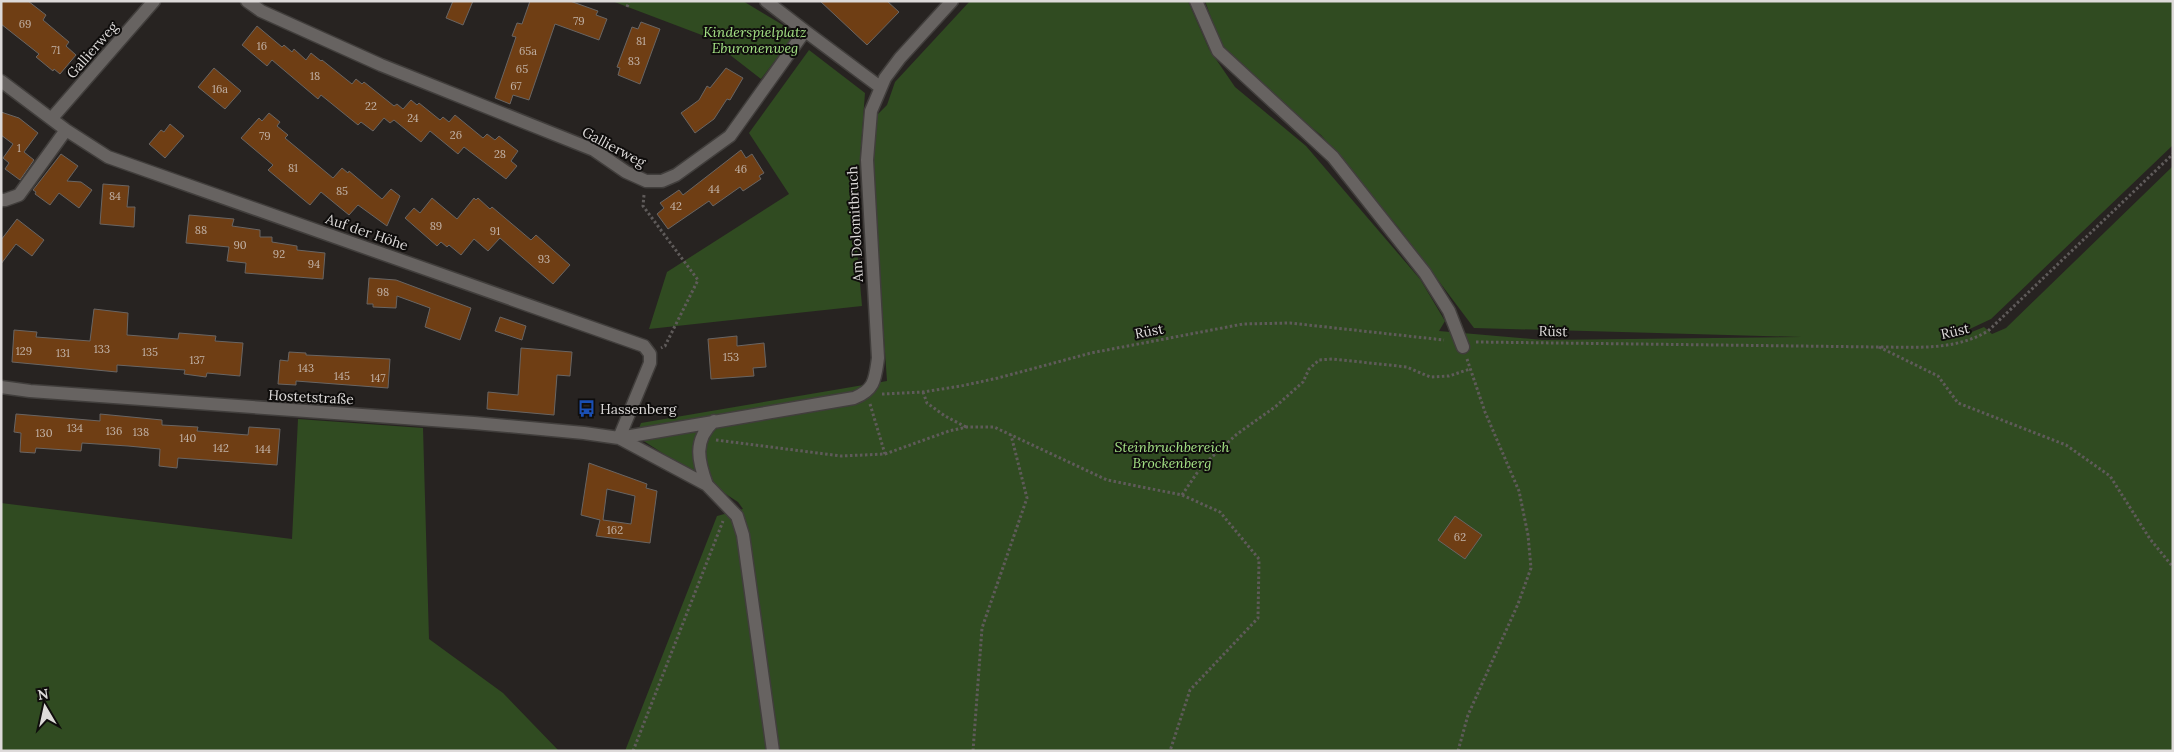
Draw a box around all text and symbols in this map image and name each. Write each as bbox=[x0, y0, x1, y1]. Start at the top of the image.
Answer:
house number: 79 bbox=[573, 14, 585, 28]
house number: 69 bbox=[19, 17, 31, 31]
street label: Gallierweg bbox=[62, 18, 122, 82]
park label: Kinderspielplatz Eburonenweg bbox=[703, 23, 807, 57]
house number: 81 bbox=[636, 34, 646, 48]
house number: 16 bbox=[257, 39, 267, 53]
house number: 71 bbox=[51, 43, 61, 57]
house number: 65a bbox=[519, 44, 537, 58]
house number: 83 bbox=[628, 54, 640, 68]
house number: 65 bbox=[516, 62, 528, 76]
house number: 18 bbox=[310, 69, 320, 83]
house number: 67 bbox=[510, 79, 522, 93]
house number: 16a bbox=[212, 82, 228, 96]
house number: 22 bbox=[365, 99, 377, 113]
house number: 24 bbox=[407, 111, 419, 125]
street label: Gallierweg bbox=[579, 123, 649, 171]
house number: 26 bbox=[450, 128, 462, 142]
house number: 79 bbox=[259, 129, 271, 143]
house number: 1 bbox=[17, 141, 21, 155]
house number: 28 bbox=[494, 147, 506, 161]
house number: 81 bbox=[288, 161, 298, 175]
house number: 46 bbox=[735, 162, 747, 176]
street label: Am Dolomitbruch bbox=[843, 166, 867, 283]
house number: 44 bbox=[708, 182, 720, 196]
house number: 85 bbox=[336, 184, 348, 198]
house number: 84 bbox=[109, 189, 121, 203]
house number: 42 bbox=[670, 199, 682, 213]
street label: Auf der Höhe bbox=[322, 209, 411, 255]
house number: 89 bbox=[430, 219, 442, 233]
house number: 88 bbox=[195, 223, 207, 237]
house number: 91 bbox=[490, 224, 500, 238]
house number: 90 bbox=[233, 238, 247, 252]
house number: 92 bbox=[273, 247, 285, 261]
house number: 93 bbox=[538, 252, 550, 266]
house number: 94 bbox=[308, 257, 320, 271]
house number: 98 bbox=[377, 285, 389, 299]
street label: Rüst bbox=[1133, 319, 1166, 343]
street label: Rüst bbox=[1939, 319, 1972, 343]
street label: Rüst bbox=[1538, 322, 1568, 340]
house number: 133 bbox=[94, 342, 110, 356]
house number: 129 bbox=[16, 344, 32, 358]
house number: 135 bbox=[142, 345, 158, 359]
house number: 131 bbox=[56, 346, 70, 360]
house number: 153 bbox=[723, 350, 739, 364]
house number: 137 bbox=[190, 353, 204, 367]
house number: 143 bbox=[298, 361, 314, 375]
house number: 145 bbox=[334, 369, 350, 383]
house number: 147 bbox=[370, 371, 386, 385]
street label: Hostetstraße bbox=[268, 386, 355, 408]
bus stop icon: Hassenberg bbox=[576, 399, 596, 419]
place label: Hassenberg bbox=[600, 400, 677, 418]
house number: 134 bbox=[67, 421, 83, 435]
house number: 136 bbox=[106, 424, 122, 438]
house number: 138 bbox=[133, 425, 149, 439]
house number: 130 bbox=[36, 426, 53, 440]
house number: 140 bbox=[180, 431, 197, 445]
park label: Steinbruchbereich Brockenberg bbox=[1114, 438, 1230, 472]
house number: 142 bbox=[213, 441, 229, 455]
house number: 144 bbox=[255, 442, 271, 456]
house number: 162 bbox=[607, 523, 623, 537]
house number: 62 bbox=[1454, 530, 1466, 544]
north arrow bbox=[20, 682, 70, 732]
text: N bbox=[36, 684, 50, 704]

